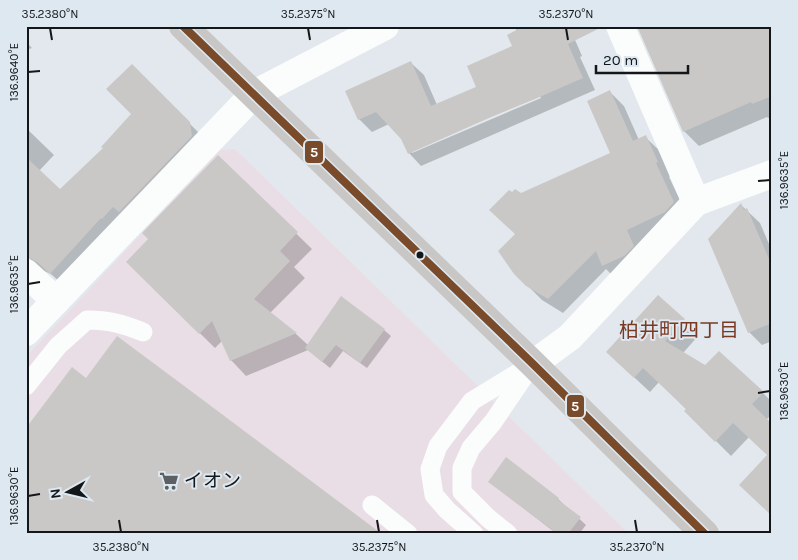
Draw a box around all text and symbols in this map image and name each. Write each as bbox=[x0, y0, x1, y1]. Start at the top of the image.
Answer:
text: 35.2380°N bbox=[22, 7, 78, 21]
text: 35.2375°N bbox=[281, 7, 335, 21]
text: 35.2370°N bbox=[538, 7, 594, 21]
scale bar bbox=[596, 42, 688, 74]
text: 136.9640°E bbox=[7, 43, 21, 101]
text: 20 m bbox=[603, 51, 638, 69]
line badge: 5 bbox=[304, 140, 324, 164]
text: 5 bbox=[310, 144, 318, 161]
text: 136.9635°E bbox=[777, 151, 791, 209]
unlabelled marker bbox=[415, 250, 425, 260]
text: 136.9635°E bbox=[7, 255, 21, 313]
district label: 柏井町四丁目 bbox=[619, 319, 739, 342]
text: 136.9630°E bbox=[777, 362, 791, 420]
line badge: 5 bbox=[566, 394, 585, 418]
text: 5 bbox=[571, 398, 579, 415]
text: 136.9630°E bbox=[7, 467, 21, 525]
north arrow bbox=[42, 468, 92, 518]
supermarket icon: イオン bbox=[158, 470, 180, 492]
place label: イオン bbox=[184, 470, 241, 492]
text: N bbox=[47, 488, 65, 500]
text: 35.2380°N bbox=[93, 540, 149, 554]
text: 35.2375°N bbox=[352, 540, 406, 554]
text: 35.2370°N bbox=[609, 540, 665, 554]

